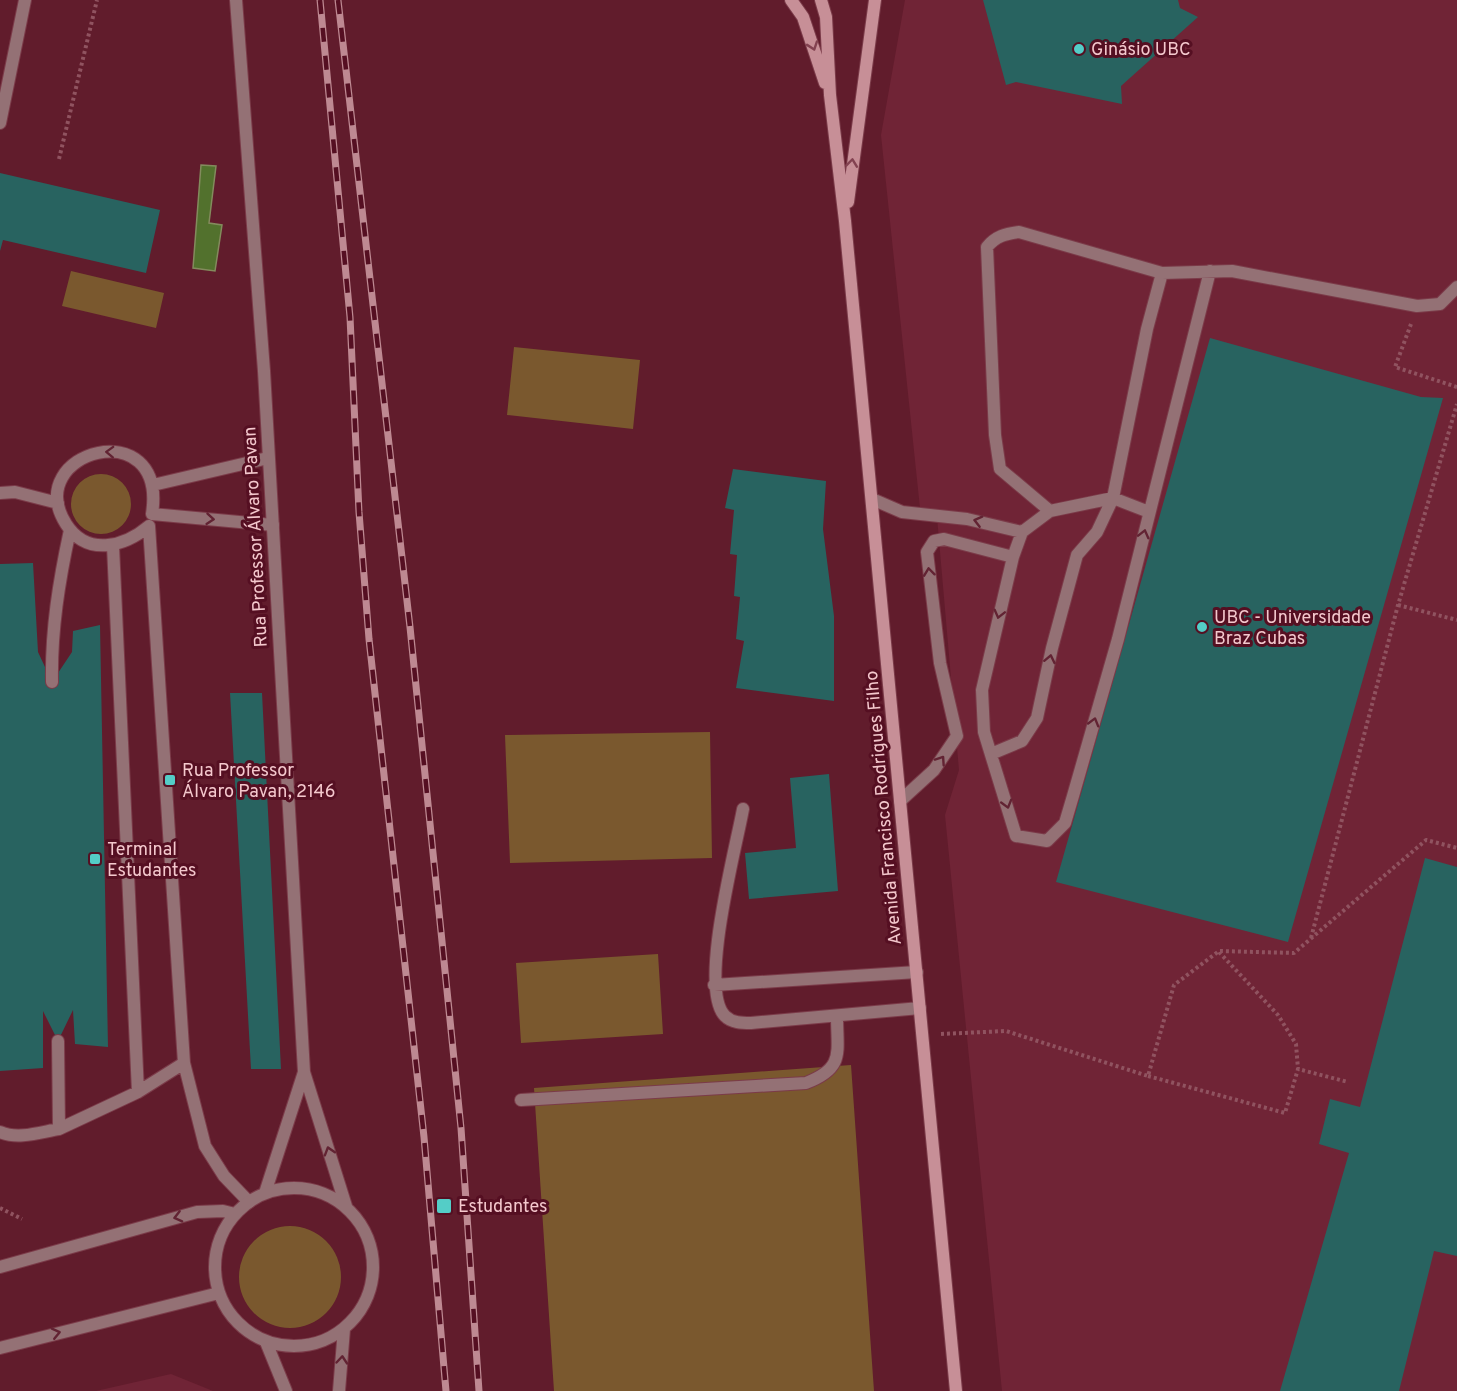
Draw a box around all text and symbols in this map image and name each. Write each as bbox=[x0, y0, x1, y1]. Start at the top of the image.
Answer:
place label: Ginásio UBC bbox=[1091, 39, 1191, 62]
one-way arrow bbox=[805, 40, 818, 51]
marker: Ginásio UBC bbox=[1072, 42, 1086, 56]
one-way arrow bbox=[845, 159, 858, 168]
street label: Rua Professor Álvaro Pavan bbox=[237, 426, 274, 648]
one-way arrow bbox=[105, 446, 114, 458]
one-way arrow bbox=[206, 512, 215, 525]
one-way arrow bbox=[973, 516, 983, 529]
one-way arrow bbox=[1136, 529, 1149, 539]
one-way arrow bbox=[924, 567, 936, 576]
place label: UBC - Universidade Braz Cubas bbox=[1214, 607, 1371, 651]
one-way arrow bbox=[993, 609, 1006, 619]
marker: UBC - Universidade Braz Cubas bbox=[1195, 620, 1209, 634]
one-way arrow bbox=[1043, 654, 1056, 664]
street label: Avenida Francisco Rodrigues Filho bbox=[861, 670, 908, 946]
one-way arrow bbox=[1087, 717, 1100, 727]
one-way arrow bbox=[934, 755, 945, 766]
place label: Rua Professor Álvaro Pavan, 2146 bbox=[182, 760, 335, 804]
marker: Rua Professor Álvaro Pavan, 2146 bbox=[163, 773, 177, 787]
one-way arrow bbox=[1000, 798, 1012, 808]
place label: Terminal Estudantes bbox=[107, 839, 196, 883]
marker: Terminal Estudantes bbox=[88, 852, 102, 866]
one-way arrow bbox=[324, 1146, 336, 1157]
place label: Estudantes bbox=[458, 1196, 547, 1219]
marker: Estudantes bbox=[435, 1197, 453, 1215]
one-way arrow bbox=[173, 1209, 183, 1222]
one-way arrow bbox=[51, 1327, 61, 1340]
one-way arrow bbox=[335, 1355, 348, 1364]

